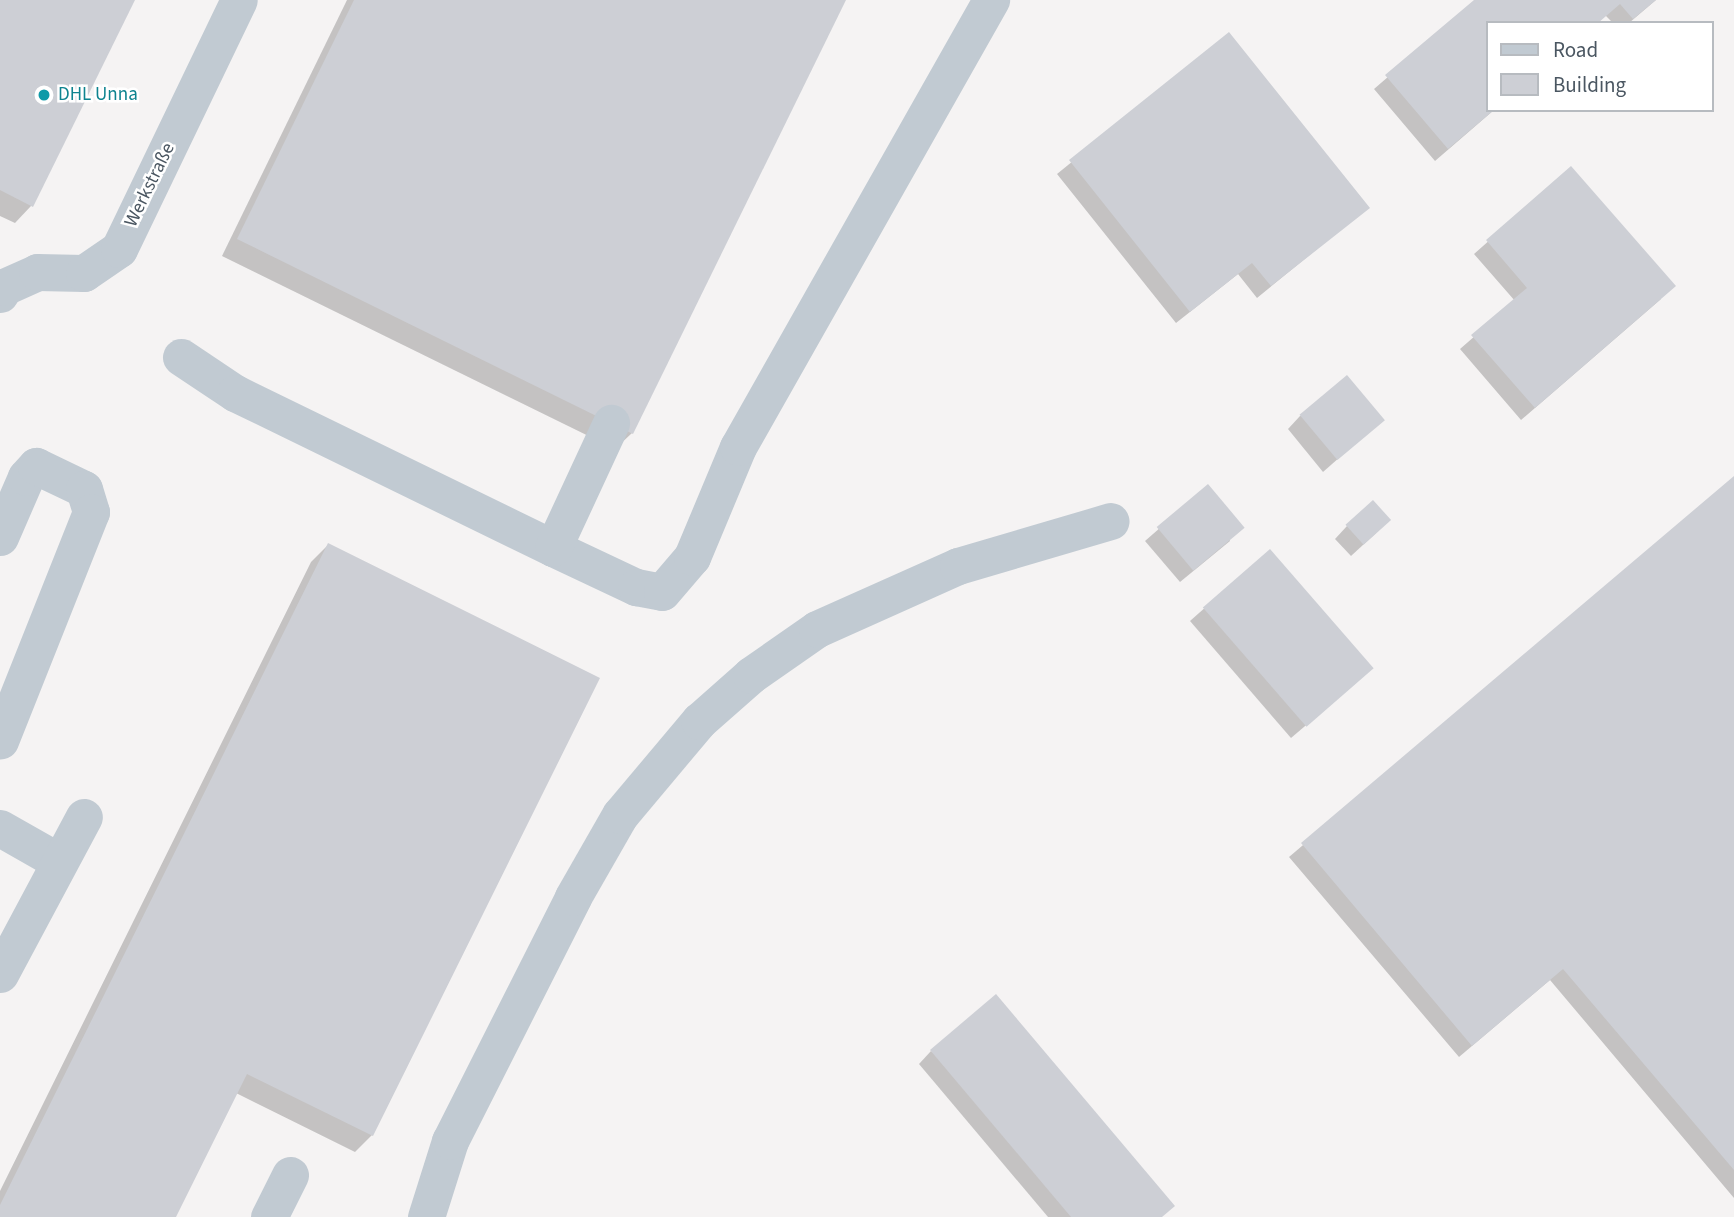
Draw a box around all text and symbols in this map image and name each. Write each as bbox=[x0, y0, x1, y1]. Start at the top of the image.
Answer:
legend bbox=[1486, 21, 1713, 112]
text: Road bbox=[1553, 35, 1598, 65]
text: Building bbox=[1553, 70, 1626, 100]
place label: DHL Unna bbox=[58, 84, 138, 106]
marker: DHL Unna bbox=[36, 87, 52, 103]
street label: Werkstraße bbox=[120, 139, 180, 231]

